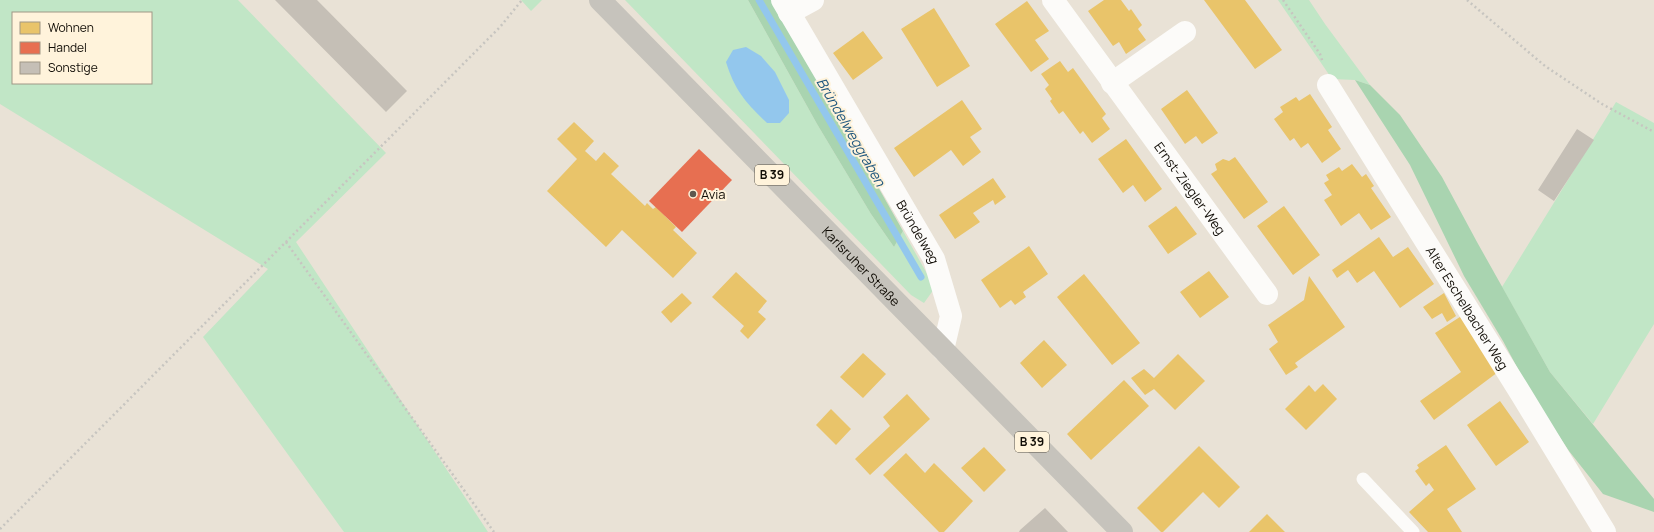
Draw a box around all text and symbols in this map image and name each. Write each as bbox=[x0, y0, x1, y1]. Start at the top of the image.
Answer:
legend bbox=[12, 12, 152, 84]
text: Wohnen bbox=[48, 19, 94, 36]
text: Handel bbox=[48, 39, 87, 56]
text: Sonstige bbox=[48, 59, 98, 76]
water label: Bründelweggraben bbox=[813, 74, 891, 190]
street label: Ernst-Ziegler-Weg bbox=[1150, 138, 1230, 238]
road number: B 39 bbox=[755, 165, 789, 185]
place label: Avia bbox=[701, 185, 726, 203]
marker: Avia bbox=[688, 189, 698, 199]
street label: Bründelweg bbox=[892, 197, 944, 266]
street label: Karlsruher Straße bbox=[818, 223, 905, 310]
street label: Alter Eschelbacher Weg bbox=[1422, 243, 1513, 373]
road number: B 39 bbox=[1015, 432, 1049, 452]

